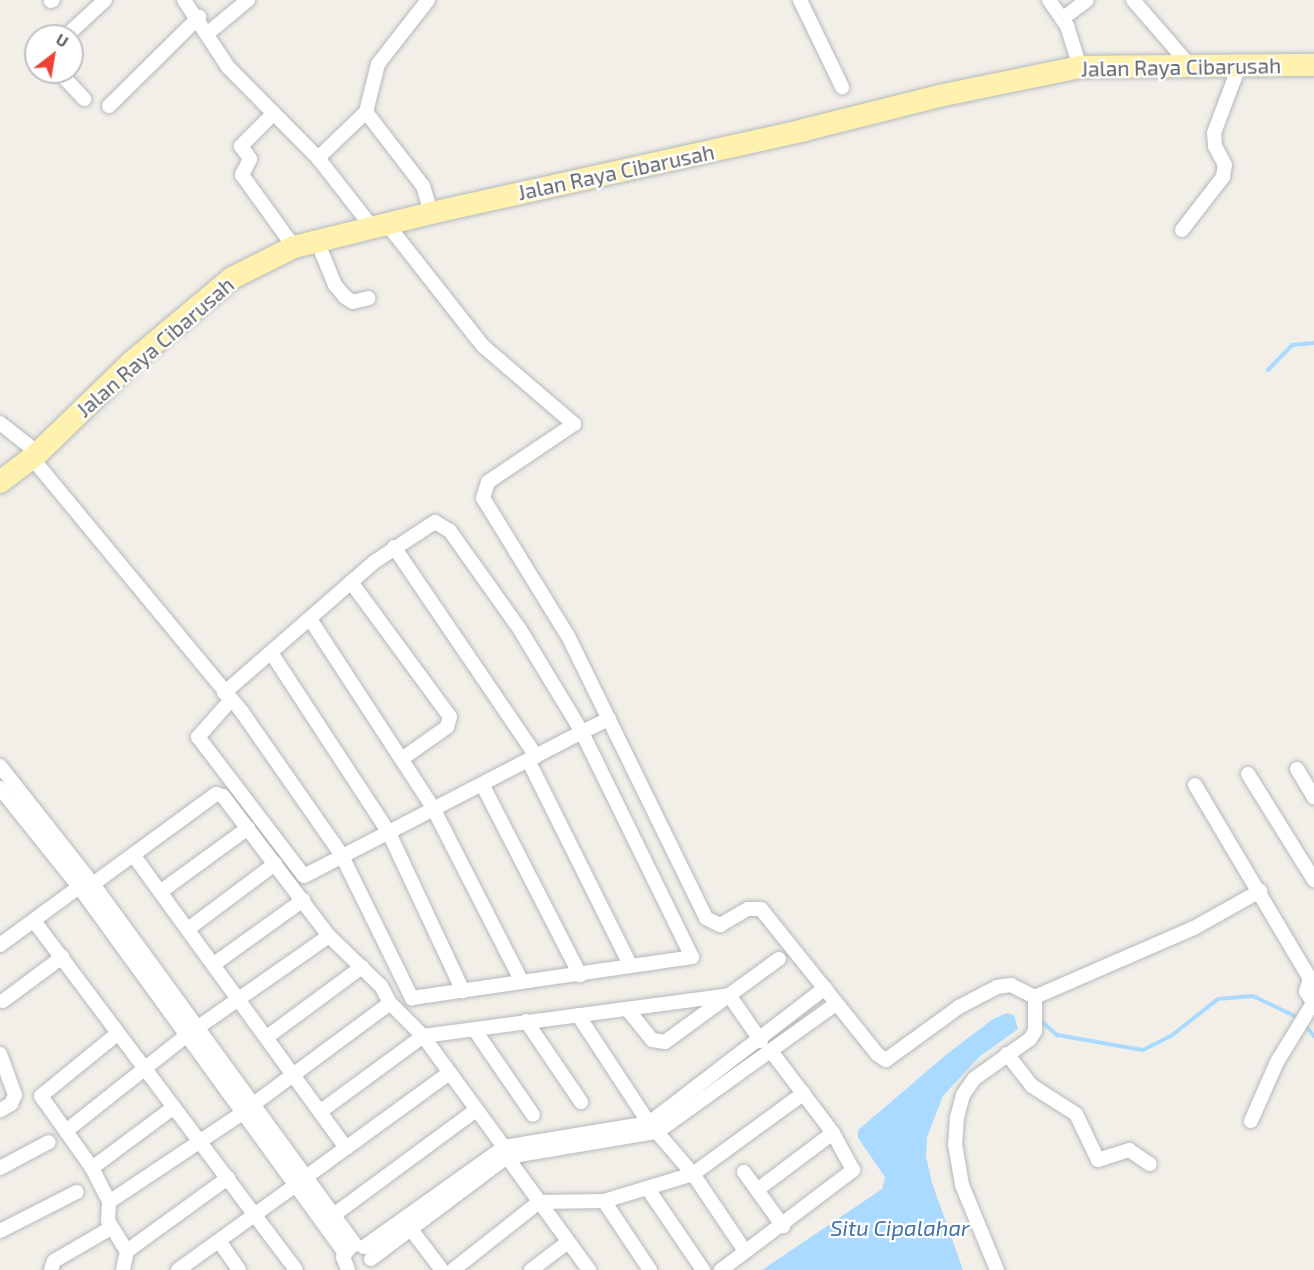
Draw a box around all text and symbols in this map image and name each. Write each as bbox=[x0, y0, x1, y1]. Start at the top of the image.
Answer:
north arrow bbox=[24, 24, 84, 84]
text: U bbox=[53, 29, 72, 51]
street label: Jalan Raya Cibarusah bbox=[1081, 53, 1281, 81]
street label: Jalan Raya Cibarusah bbox=[515, 139, 717, 205]
street label: Jalan Raya Cibarusah bbox=[71, 272, 239, 422]
water label: Situ Cipalahar bbox=[830, 1215, 970, 1241]

